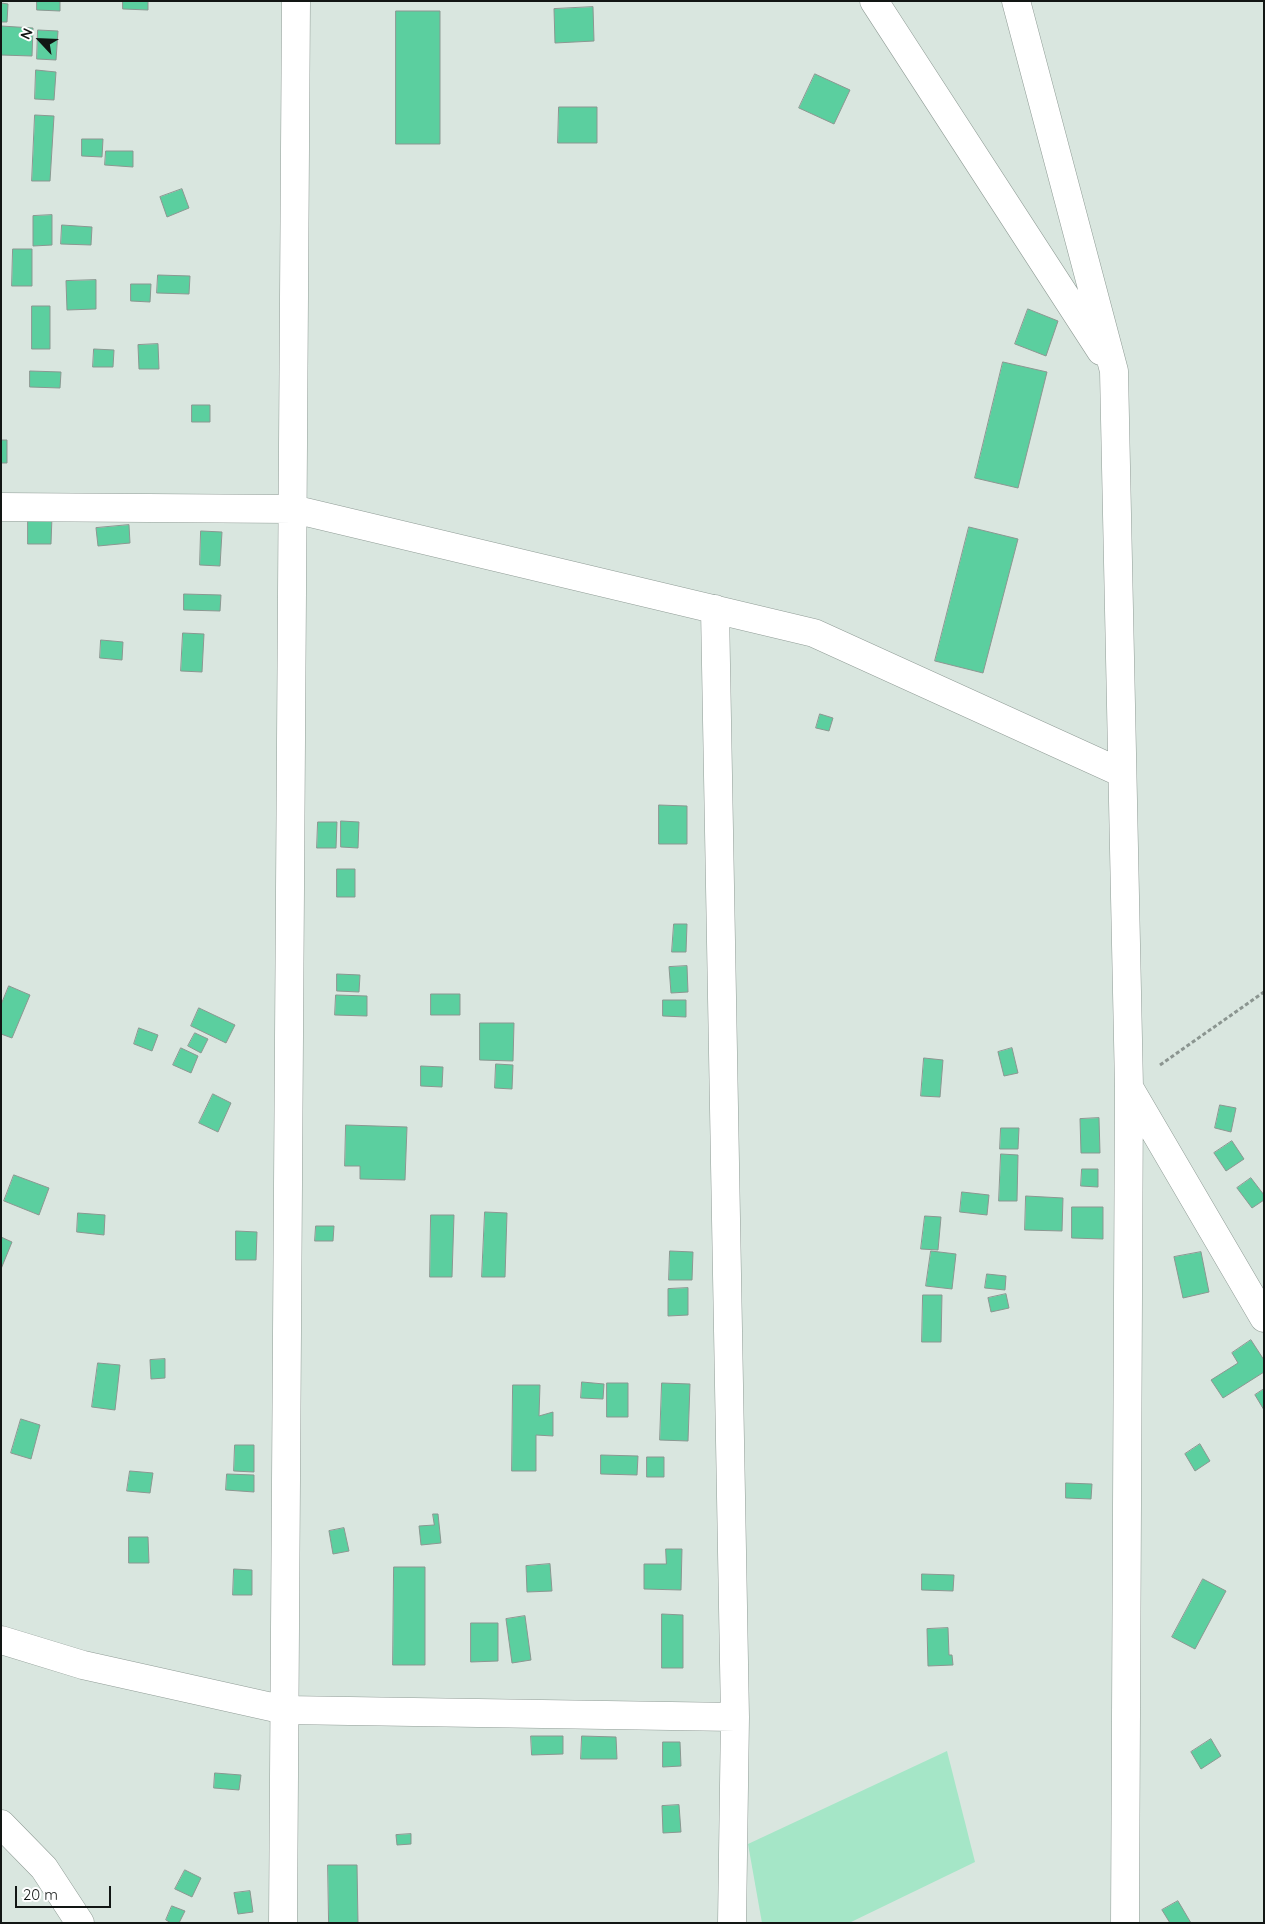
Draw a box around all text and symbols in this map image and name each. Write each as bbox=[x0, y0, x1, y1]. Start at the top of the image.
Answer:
north arrow bbox=[15, 15, 65, 65]
text: N bbox=[16, 25, 37, 42]
scale bar bbox=[18, 1876, 114, 1908]
text: 20 m bbox=[23, 1885, 58, 1904]

